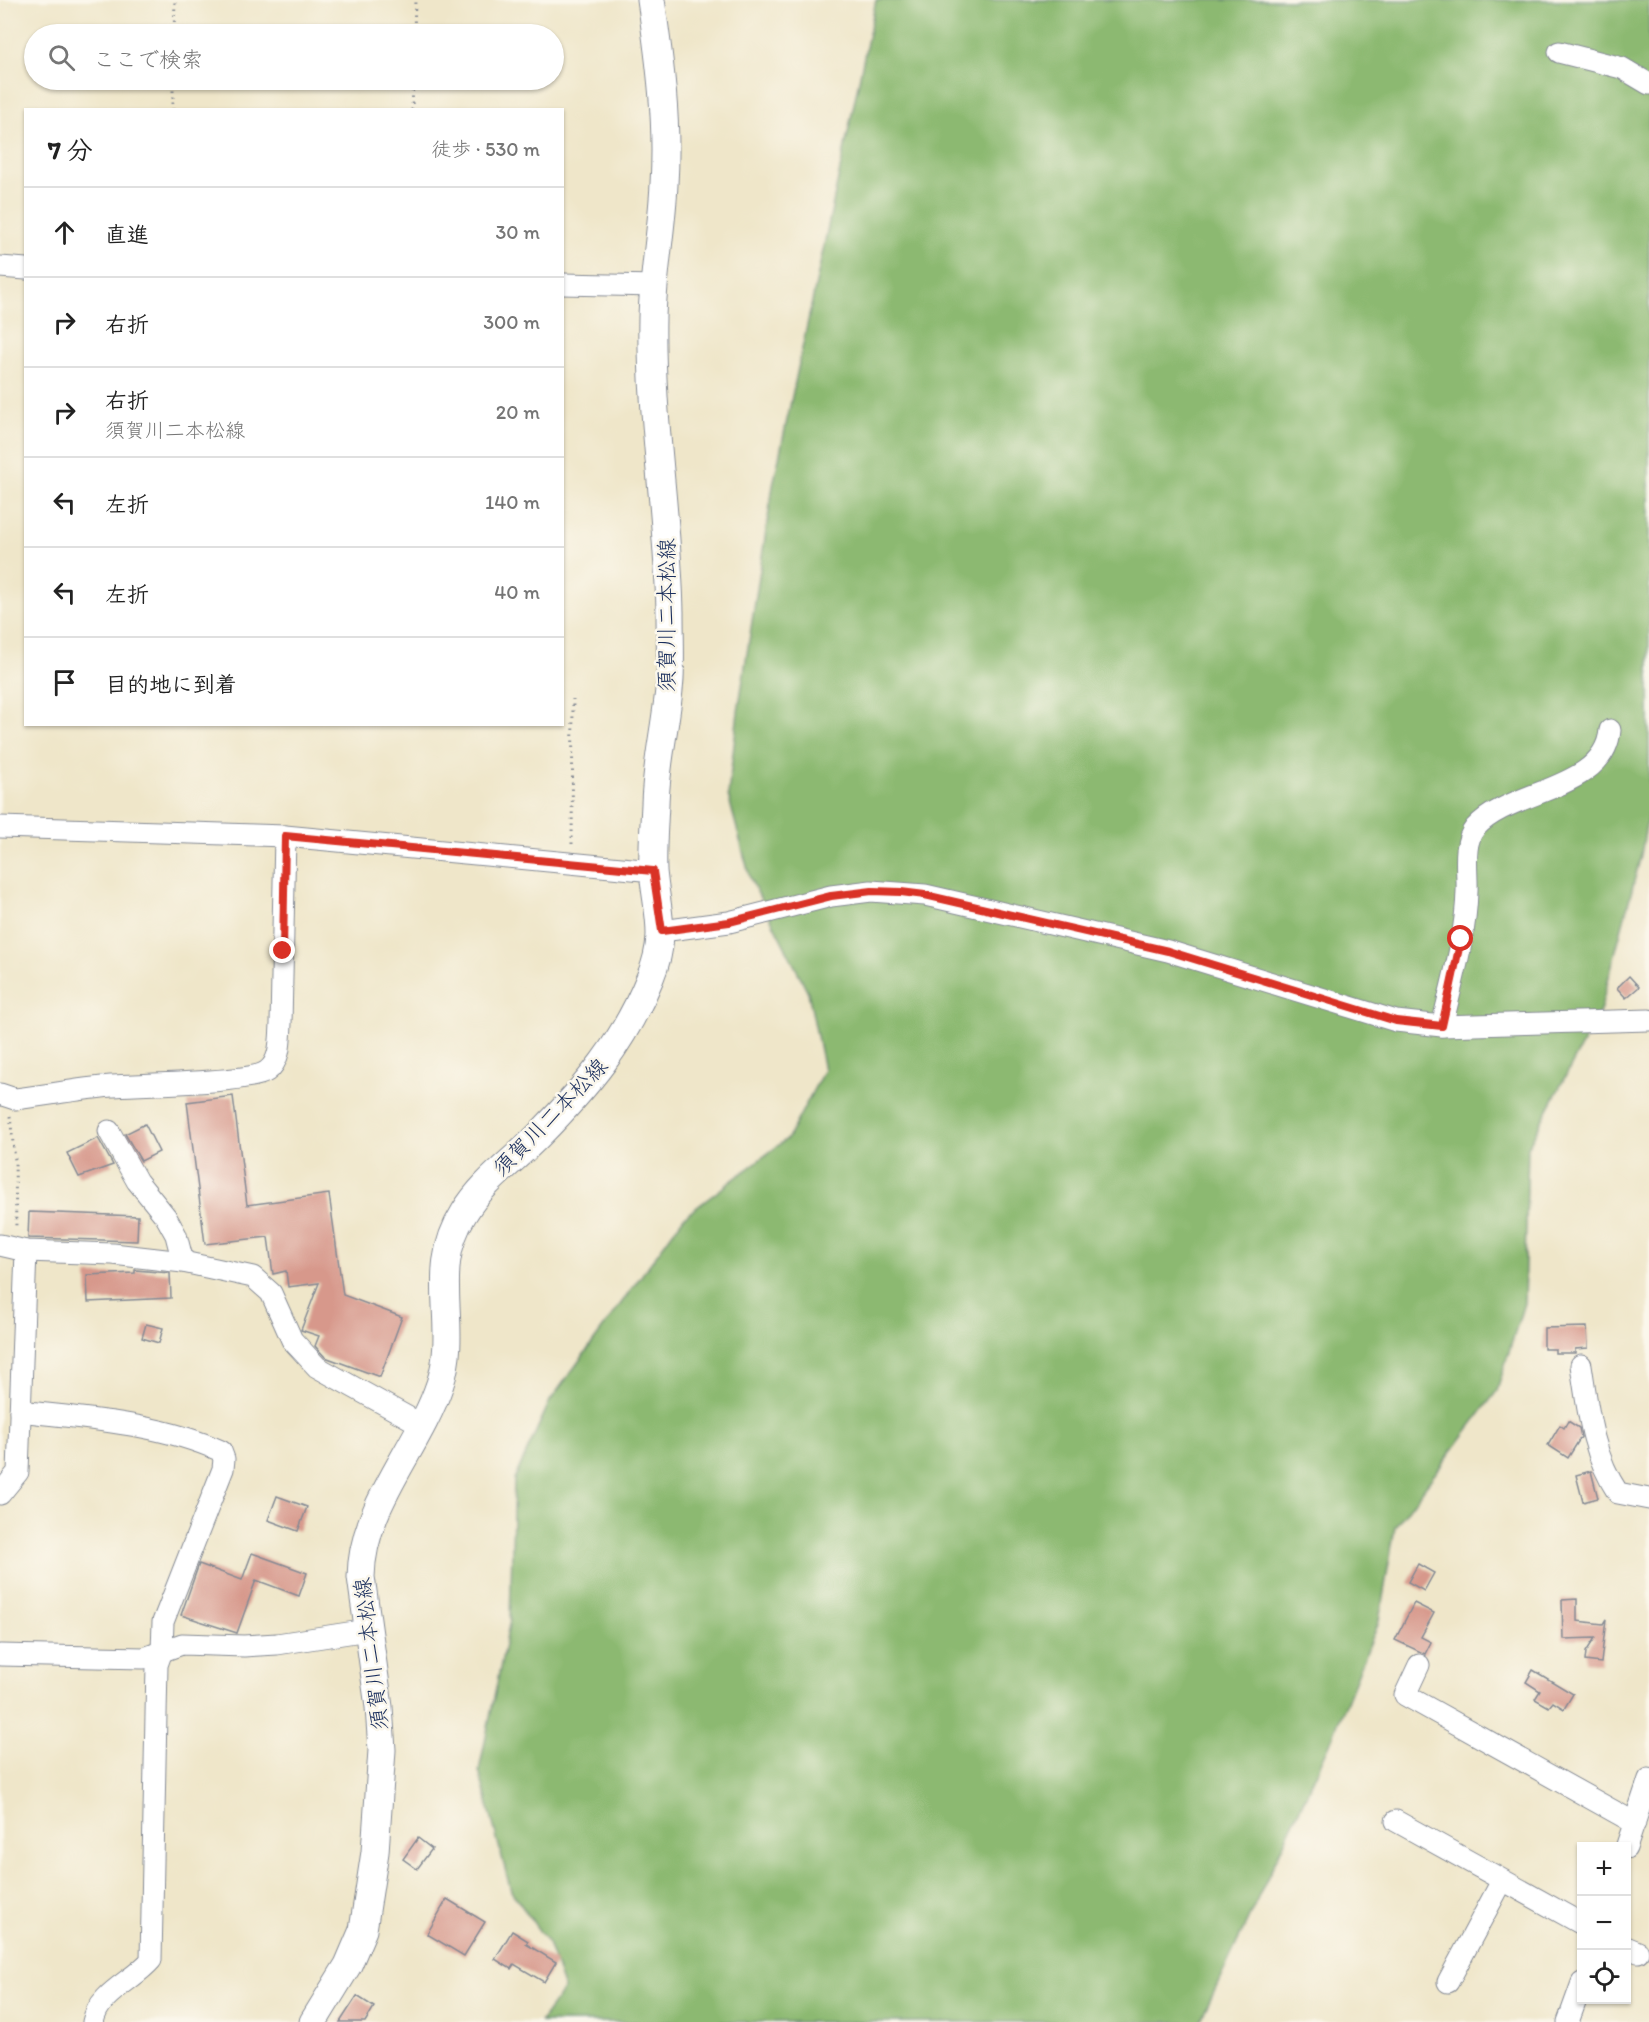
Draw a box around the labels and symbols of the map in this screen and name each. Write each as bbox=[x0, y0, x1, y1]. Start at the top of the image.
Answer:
street label: 須賀川二本松線 bbox=[653, 538, 680, 692]
route start bbox=[1447, 925, 1473, 951]
route end bbox=[269, 937, 295, 963]
street label: 須賀川二本松線 bbox=[487, 1052, 613, 1182]
street label: 須賀川二本松線 bbox=[348, 1576, 394, 1732]

